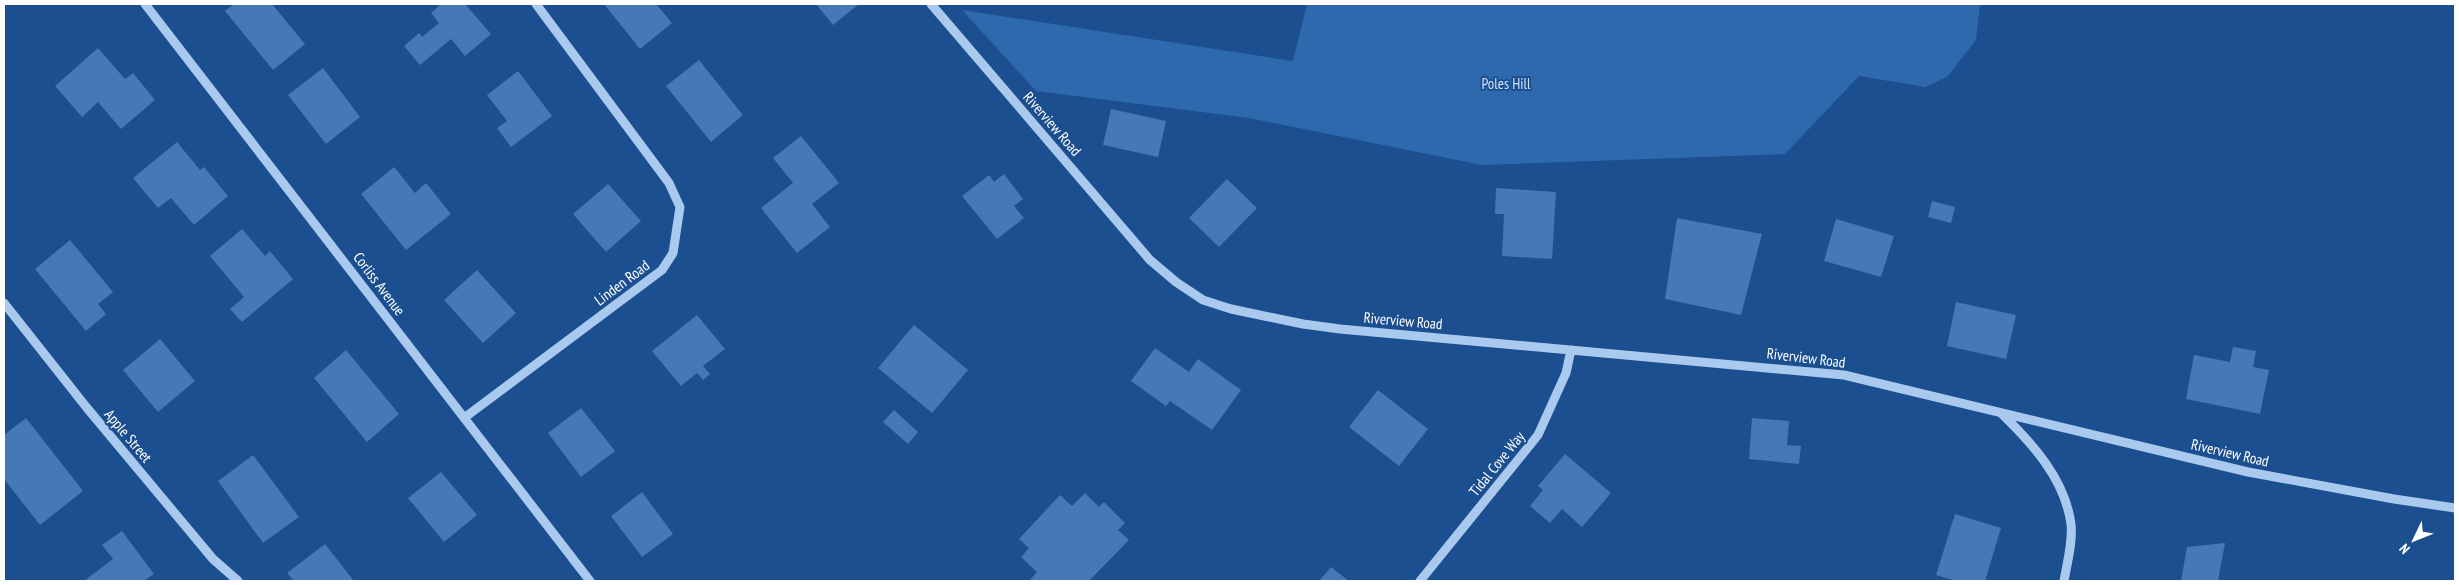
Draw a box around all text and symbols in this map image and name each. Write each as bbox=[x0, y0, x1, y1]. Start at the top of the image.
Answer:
park label: Poles Hill bbox=[1481, 74, 1531, 93]
street label: Riverview Road bbox=[1019, 88, 1085, 160]
street label: Corliss Avenue bbox=[349, 248, 409, 319]
street label: Linden Road bbox=[590, 256, 653, 309]
street label: Riverview Road bbox=[1363, 308, 1443, 333]
street label: Riverview Road bbox=[1766, 343, 1846, 372]
street label: Apple Street bbox=[101, 405, 156, 466]
street label: Tidal Cove Way bbox=[1465, 427, 1529, 500]
street label: Riverview Road bbox=[2189, 434, 2271, 471]
north arrow bbox=[2389, 515, 2439, 565]
text: N bbox=[2395, 540, 2414, 558]

